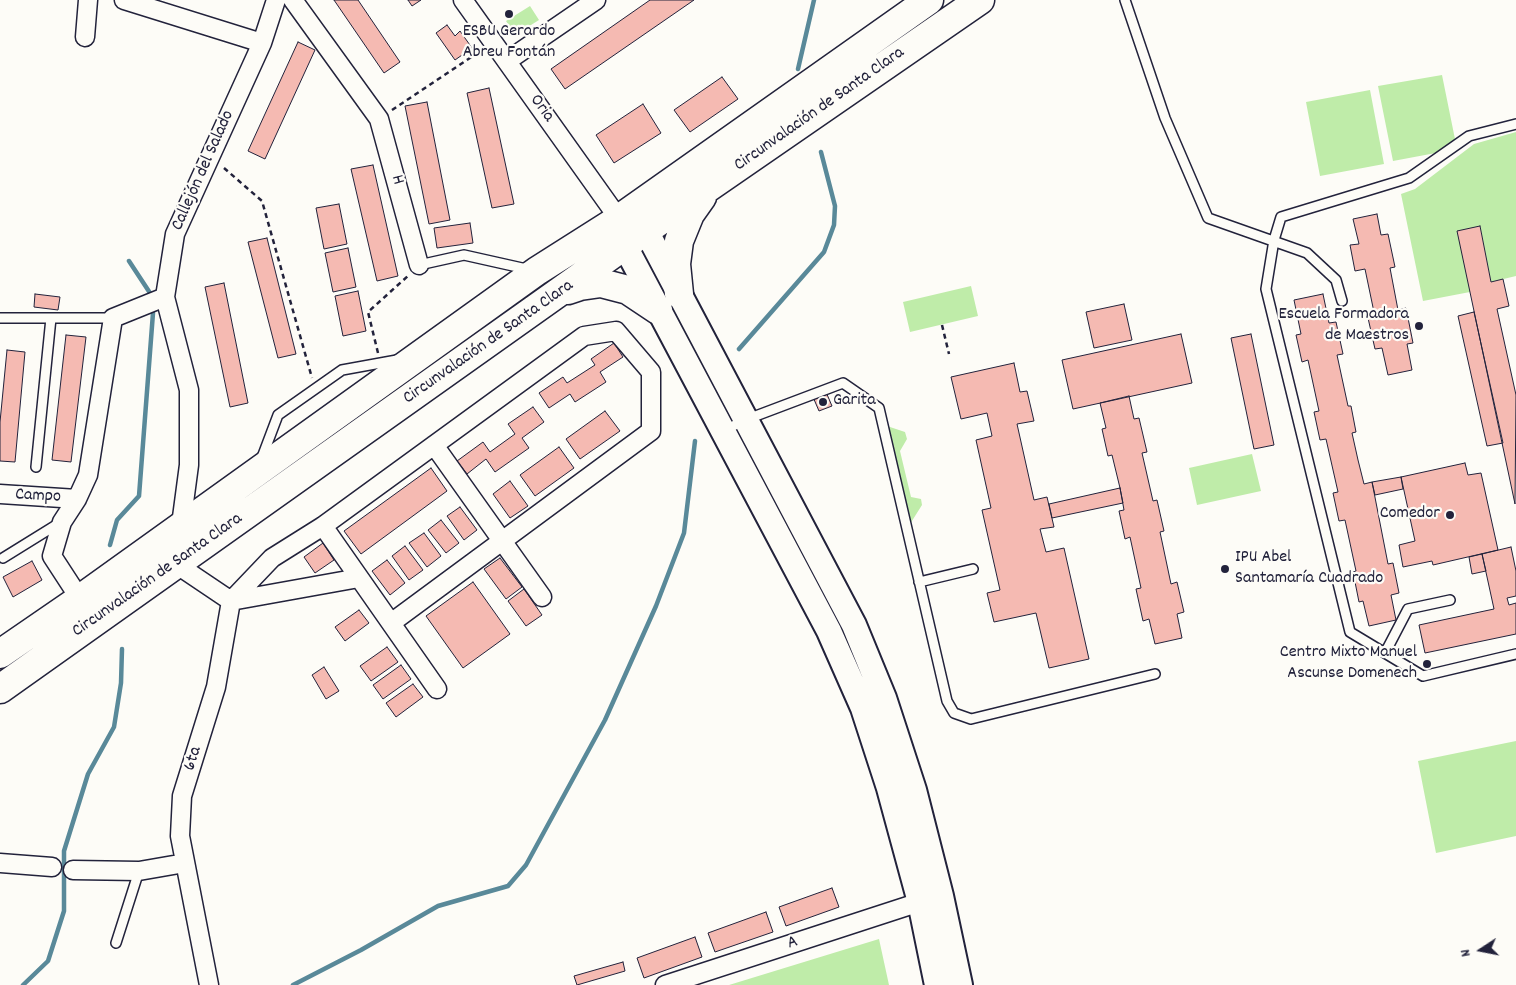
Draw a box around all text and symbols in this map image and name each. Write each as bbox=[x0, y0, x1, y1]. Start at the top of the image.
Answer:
marker: ESBU Gerardo Abreu Fontán bbox=[503, 8, 515, 20]
place label: ESBU Gerardo Abreu Fontán bbox=[463, 22, 555, 64]
street label: Circunvalación de Santa Clara bbox=[731, 43, 909, 177]
street label: Oria bbox=[524, 91, 558, 127]
street label: Callejón del Salado bbox=[168, 108, 240, 234]
street label: H bbox=[384, 173, 408, 187]
street label: Circunvalación de Santa Clara bbox=[400, 276, 578, 410]
place label: Escuela Formadora de Maestros bbox=[1278, 305, 1409, 348]
marker: Escuela Formadora de Maestros bbox=[1413, 320, 1425, 332]
place label: Garita bbox=[833, 391, 876, 413]
marker: Garita bbox=[817, 396, 829, 408]
street label: Campo bbox=[14, 485, 62, 509]
place label: Comedor bbox=[1380, 504, 1440, 526]
street label: Circunvalación de Santa Clara bbox=[69, 509, 247, 643]
marker: Comedor bbox=[1444, 509, 1456, 521]
place label: IPU Abel Santamaría Cuadrado bbox=[1235, 548, 1383, 590]
marker: IPU Abel Santamaría Cuadrado bbox=[1219, 563, 1231, 575]
place label: Centro Mixto Manuel Ascunse Domenech bbox=[1280, 643, 1417, 686]
marker: Centro Mixto Manuel Ascunse Domenech bbox=[1421, 658, 1433, 670]
street label: 6ta bbox=[180, 744, 208, 774]
north arrow bbox=[1456, 925, 1506, 975]
street label: A bbox=[785, 932, 801, 956]
text: N bbox=[1456, 948, 1477, 958]

